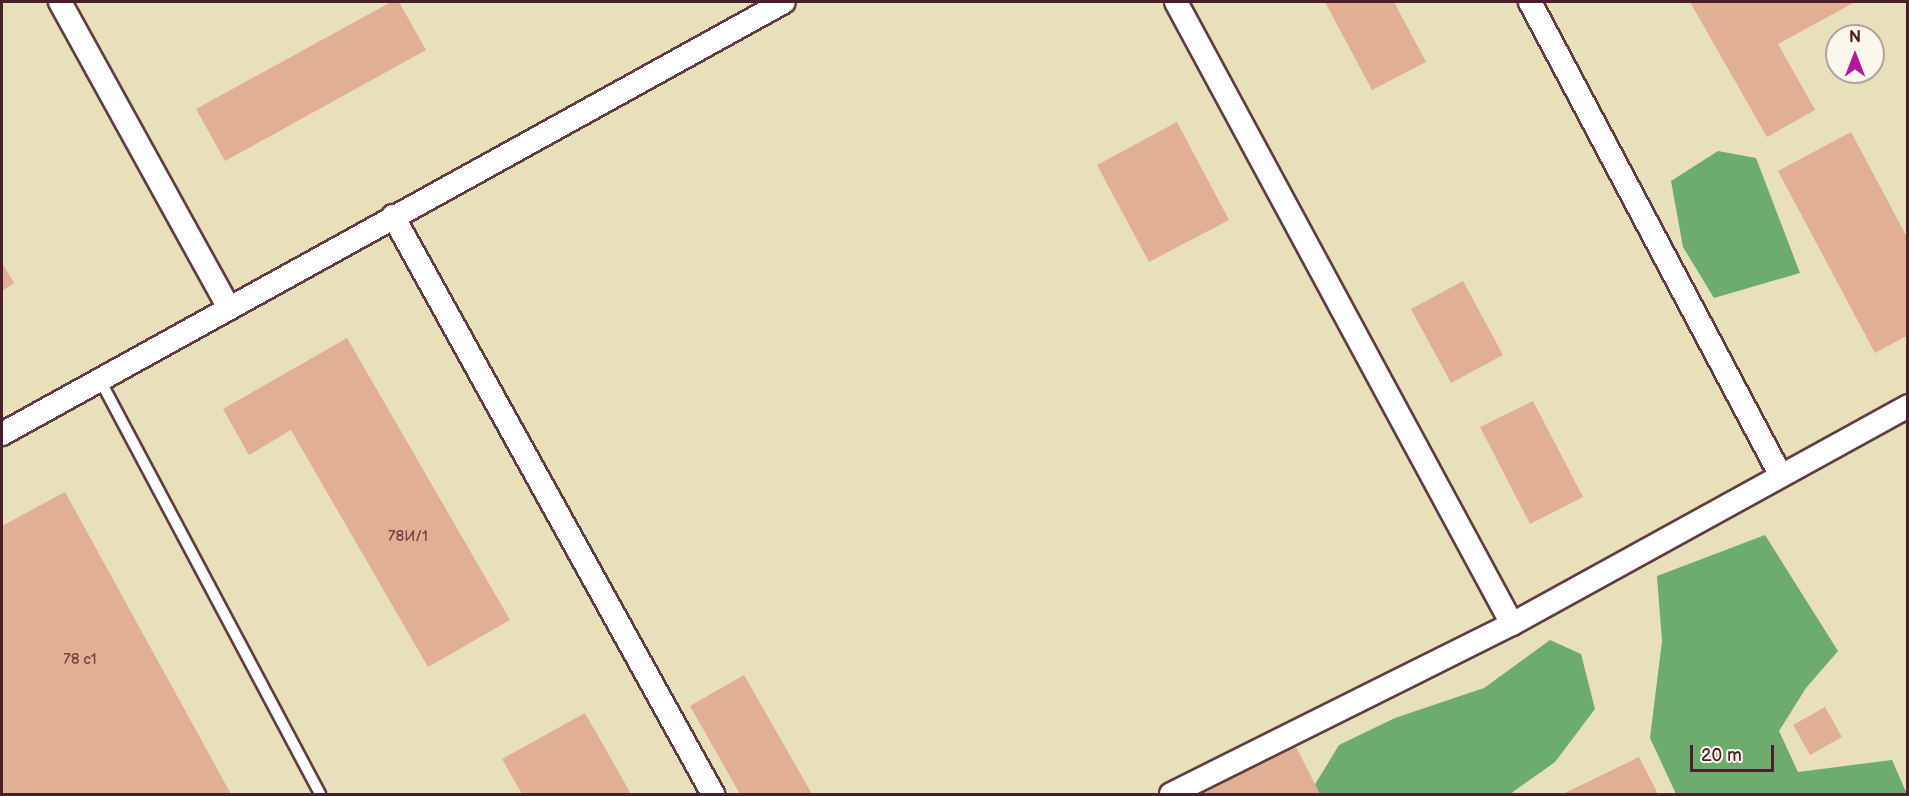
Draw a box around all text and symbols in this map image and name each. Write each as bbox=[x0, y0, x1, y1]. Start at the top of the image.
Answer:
north arrow bbox=[1825, 24, 1885, 84]
text: N bbox=[1849, 28, 1861, 47]
house number: 78И/1 bbox=[388, 528, 428, 546]
house number: 78 с1 bbox=[63, 651, 97, 669]
scale bar bbox=[1693, 733, 1777, 771]
text: 20 m bbox=[1701, 745, 1742, 766]

